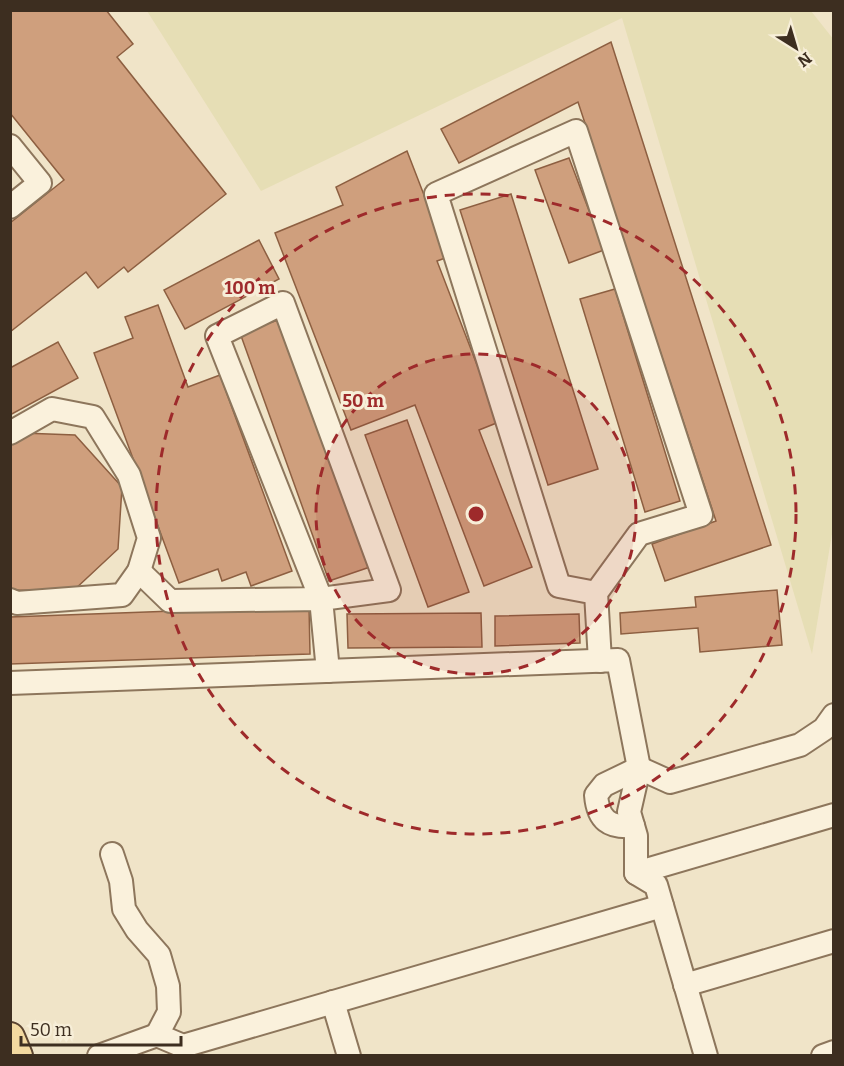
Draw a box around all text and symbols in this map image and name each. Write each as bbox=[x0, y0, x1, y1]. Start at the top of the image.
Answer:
north arrow bbox=[766, 18, 826, 78]
text: N bbox=[794, 48, 815, 71]
text: 100 m bbox=[224, 277, 276, 299]
text: 50 m bbox=[342, 390, 384, 412]
centre of rings bbox=[466, 504, 486, 524]
scale bar bbox=[21, 1009, 182, 1047]
text: 50 m bbox=[30, 1019, 72, 1041]

